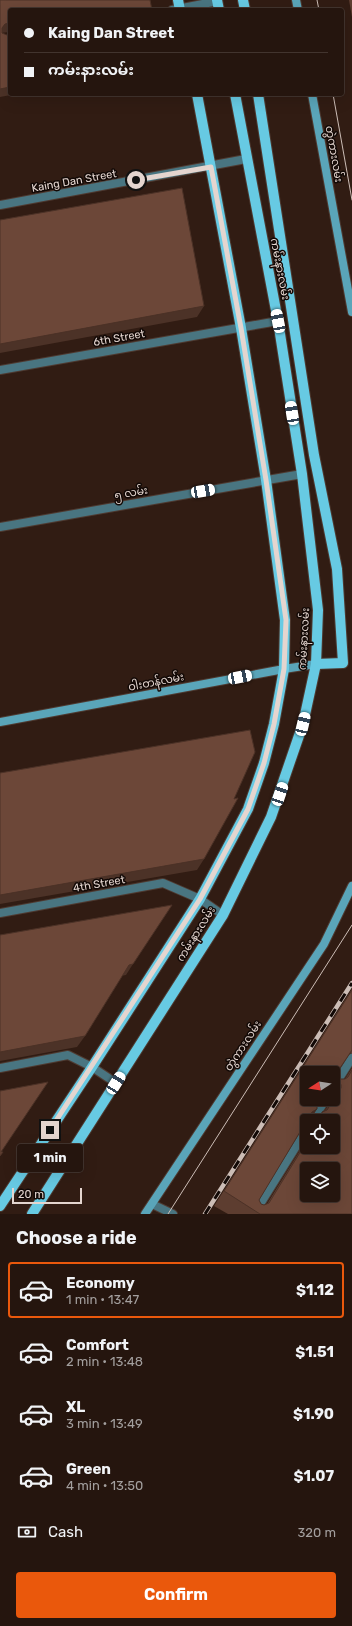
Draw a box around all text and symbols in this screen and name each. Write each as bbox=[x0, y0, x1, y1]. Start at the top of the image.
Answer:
text: Kaing Dan Street bbox=[48, 24, 174, 42]
text: ကမ်းနားလမ်း bbox=[48, 61, 134, 79]
street label: တွဲကားလမ်း bbox=[321, 125, 346, 184]
street label: Kaing Dan Street bbox=[31, 167, 118, 195]
route start bbox=[127, 171, 145, 189]
street label: ကမ်းနားလမ်း bbox=[266, 237, 293, 301]
car bbox=[270, 308, 286, 334]
street label: 6th Street bbox=[92, 327, 146, 349]
car bbox=[284, 400, 300, 426]
street label: ၅ လမ်း bbox=[113, 483, 149, 504]
car bbox=[190, 483, 216, 499]
street label: ကမ်းနားလမ်း bbox=[295, 607, 314, 671]
street label: ဝါးတန်လမ်း bbox=[127, 669, 186, 696]
car bbox=[227, 669, 253, 685]
car bbox=[294, 711, 312, 737]
car bbox=[270, 781, 290, 807]
street label: 4th Street bbox=[72, 873, 127, 895]
street label: ကမ်းနားလမ်း bbox=[173, 903, 220, 965]
street label: တွဲကားလမ်း bbox=[221, 1018, 266, 1075]
north arrow bbox=[300, 1066, 340, 1106]
map controls bbox=[300, 1066, 340, 1202]
car bbox=[105, 1070, 127, 1096]
button: locate bbox=[300, 1114, 340, 1154]
route end bbox=[41, 1121, 59, 1139]
callout: 1 min bbox=[17, 1144, 83, 1172]
text: 1 min bbox=[33, 1150, 67, 1165]
button: layers bbox=[300, 1162, 340, 1202]
scale bar bbox=[12, 1186, 82, 1205]
text: 20 m bbox=[18, 1188, 44, 1201]
text: Choose a ride bbox=[16, 1227, 137, 1249]
icon: car bbox=[18, 1272, 54, 1308]
text: Economy bbox=[66, 1274, 135, 1292]
text: $1.12 bbox=[296, 1281, 334, 1299]
text: 1 min · 13:47 bbox=[66, 1292, 139, 1307]
icon: car bbox=[18, 1334, 54, 1370]
text: Comfort bbox=[66, 1336, 129, 1354]
text: $1.51 bbox=[295, 1343, 334, 1361]
text: 2 min · 13:48 bbox=[66, 1354, 143, 1369]
icon: car bbox=[18, 1396, 54, 1432]
text: XL bbox=[66, 1398, 85, 1416]
text: $1.90 bbox=[293, 1405, 334, 1423]
text: 3 min · 13:49 bbox=[66, 1416, 143, 1431]
icon: car bbox=[18, 1458, 54, 1494]
text: Green bbox=[66, 1460, 111, 1478]
text: $1.07 bbox=[294, 1467, 334, 1485]
text: 4 min · 13:50 bbox=[66, 1478, 143, 1493]
icon: cash bbox=[16, 1521, 38, 1543]
text: Cash bbox=[48, 1523, 83, 1541]
text: 320 m bbox=[298, 1525, 336, 1540]
button: Confirm bbox=[16, 1572, 336, 1618]

